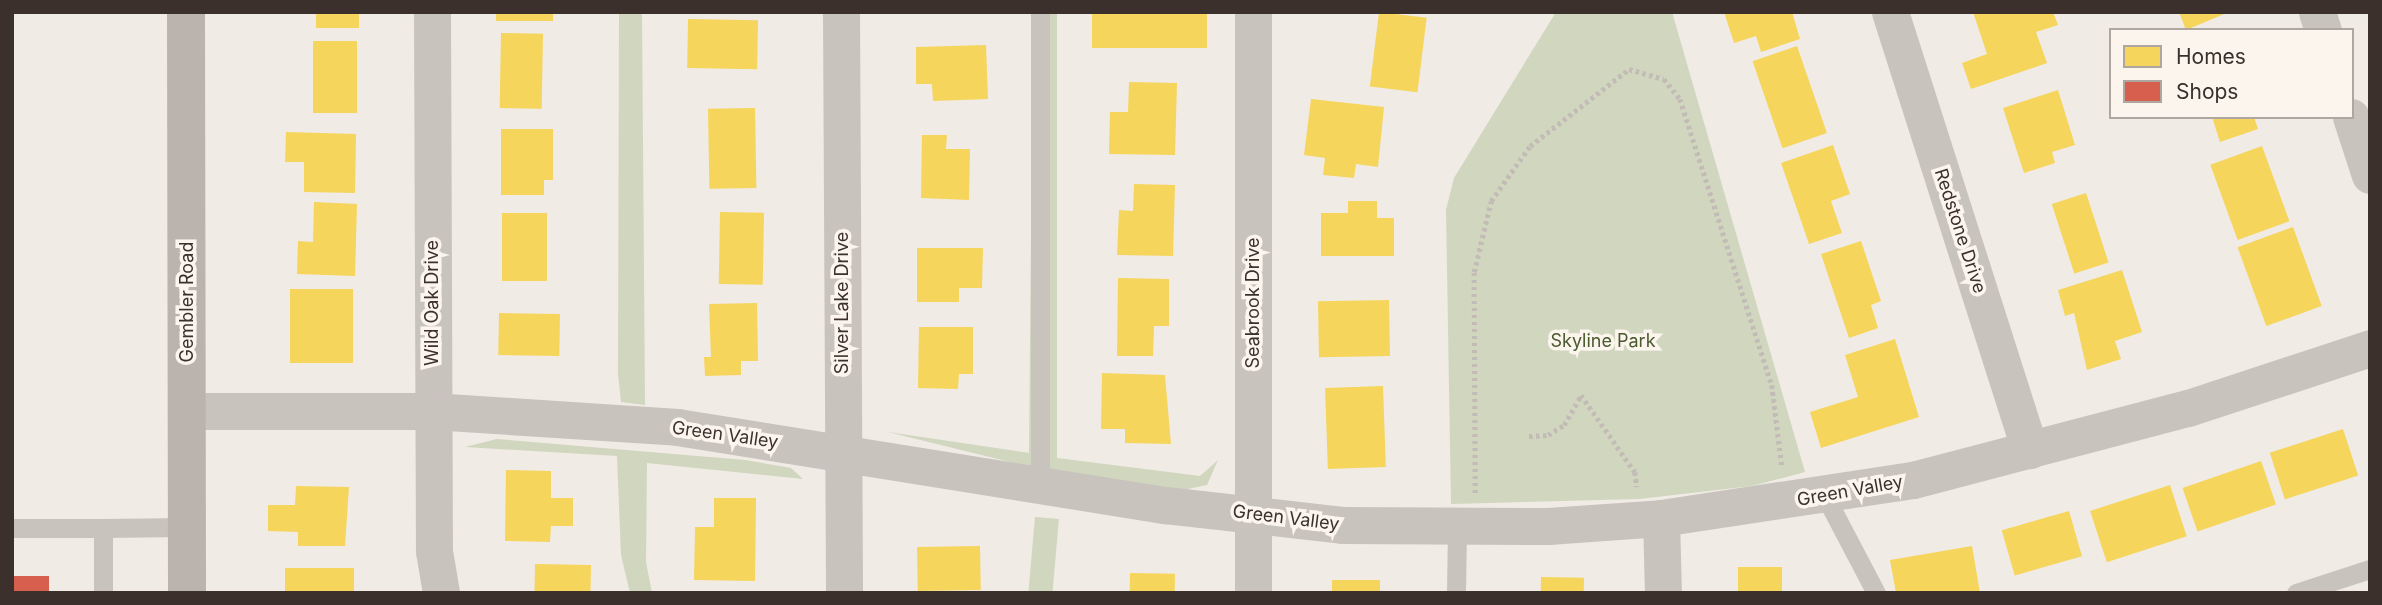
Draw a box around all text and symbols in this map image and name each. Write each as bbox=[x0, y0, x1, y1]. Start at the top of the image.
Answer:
legend bbox=[2109, 28, 2354, 119]
text: Homes bbox=[2176, 44, 2246, 69]
text: Shops bbox=[2176, 79, 2238, 104]
street label: Redstone Drive bbox=[1930, 166, 1990, 296]
street label: Silver Lake Drive bbox=[831, 232, 853, 374]
street label: Seabrook Drive bbox=[1242, 237, 1264, 369]
street label: Wild Oak Drive bbox=[421, 240, 443, 366]
street label: Gembler Road bbox=[176, 242, 198, 362]
park label: Skyline Park bbox=[1550, 330, 1656, 352]
street label: Green Valley bbox=[670, 417, 780, 453]
street label: Green Valley bbox=[1795, 471, 1905, 511]
street label: Green Valley bbox=[1231, 501, 1341, 535]

